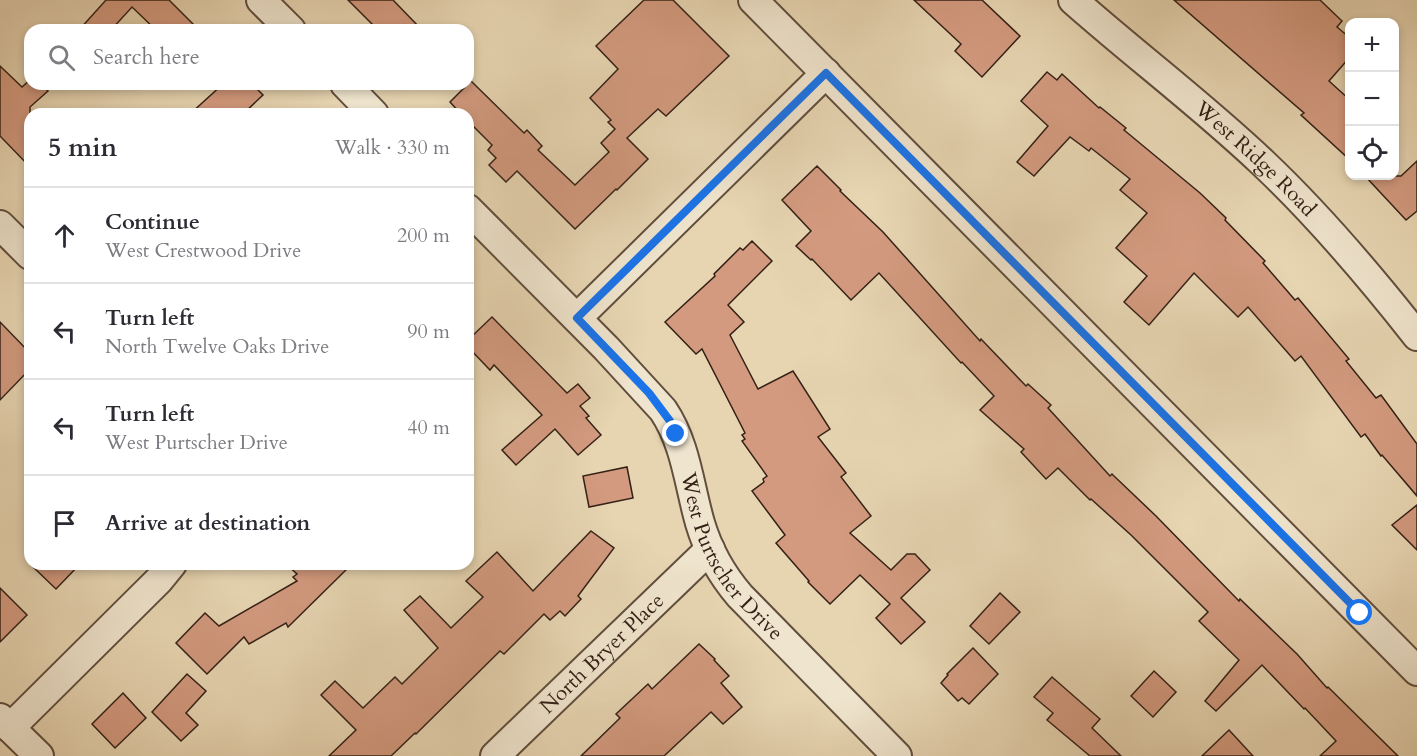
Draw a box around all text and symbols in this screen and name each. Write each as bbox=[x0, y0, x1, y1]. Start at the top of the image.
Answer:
map controls bbox=[1345, 18, 1399, 180]
button: + bbox=[1345, 18, 1399, 72]
search box bbox=[24, 24, 474, 90]
icon: search bbox=[45, 41, 78, 74]
text: Search here bbox=[93, 42, 200, 72]
button: − bbox=[1345, 72, 1399, 126]
street label: West Ridge Road bbox=[1188, 94, 1323, 223]
button: locate bbox=[1345, 126, 1399, 180]
text: 5 min bbox=[48, 130, 117, 165]
text: Walk · 330 m bbox=[335, 134, 450, 161]
text: Continue bbox=[105, 207, 200, 237]
icon: ahead bbox=[48, 219, 81, 252]
text: 200 m bbox=[397, 222, 450, 249]
text: West Crestwood Drive bbox=[105, 237, 301, 264]
text: Turn left bbox=[105, 303, 194, 333]
icon: left bbox=[48, 315, 81, 348]
text: 90 m bbox=[407, 318, 450, 345]
text: North Twelve Oaks Drive bbox=[105, 333, 329, 360]
text: Turn left bbox=[105, 399, 194, 429]
icon: left bbox=[48, 411, 81, 444]
text: 40 m bbox=[407, 414, 450, 441]
route end bbox=[662, 420, 688, 446]
text: West Purtscher Drive bbox=[105, 429, 288, 456]
street label: West Purtscher Drive bbox=[674, 469, 790, 647]
icon: arrive bbox=[48, 507, 81, 540]
text: Arrive at destination bbox=[105, 508, 310, 538]
street label: North Bryer Place bbox=[533, 586, 670, 720]
route start bbox=[1346, 599, 1372, 625]

